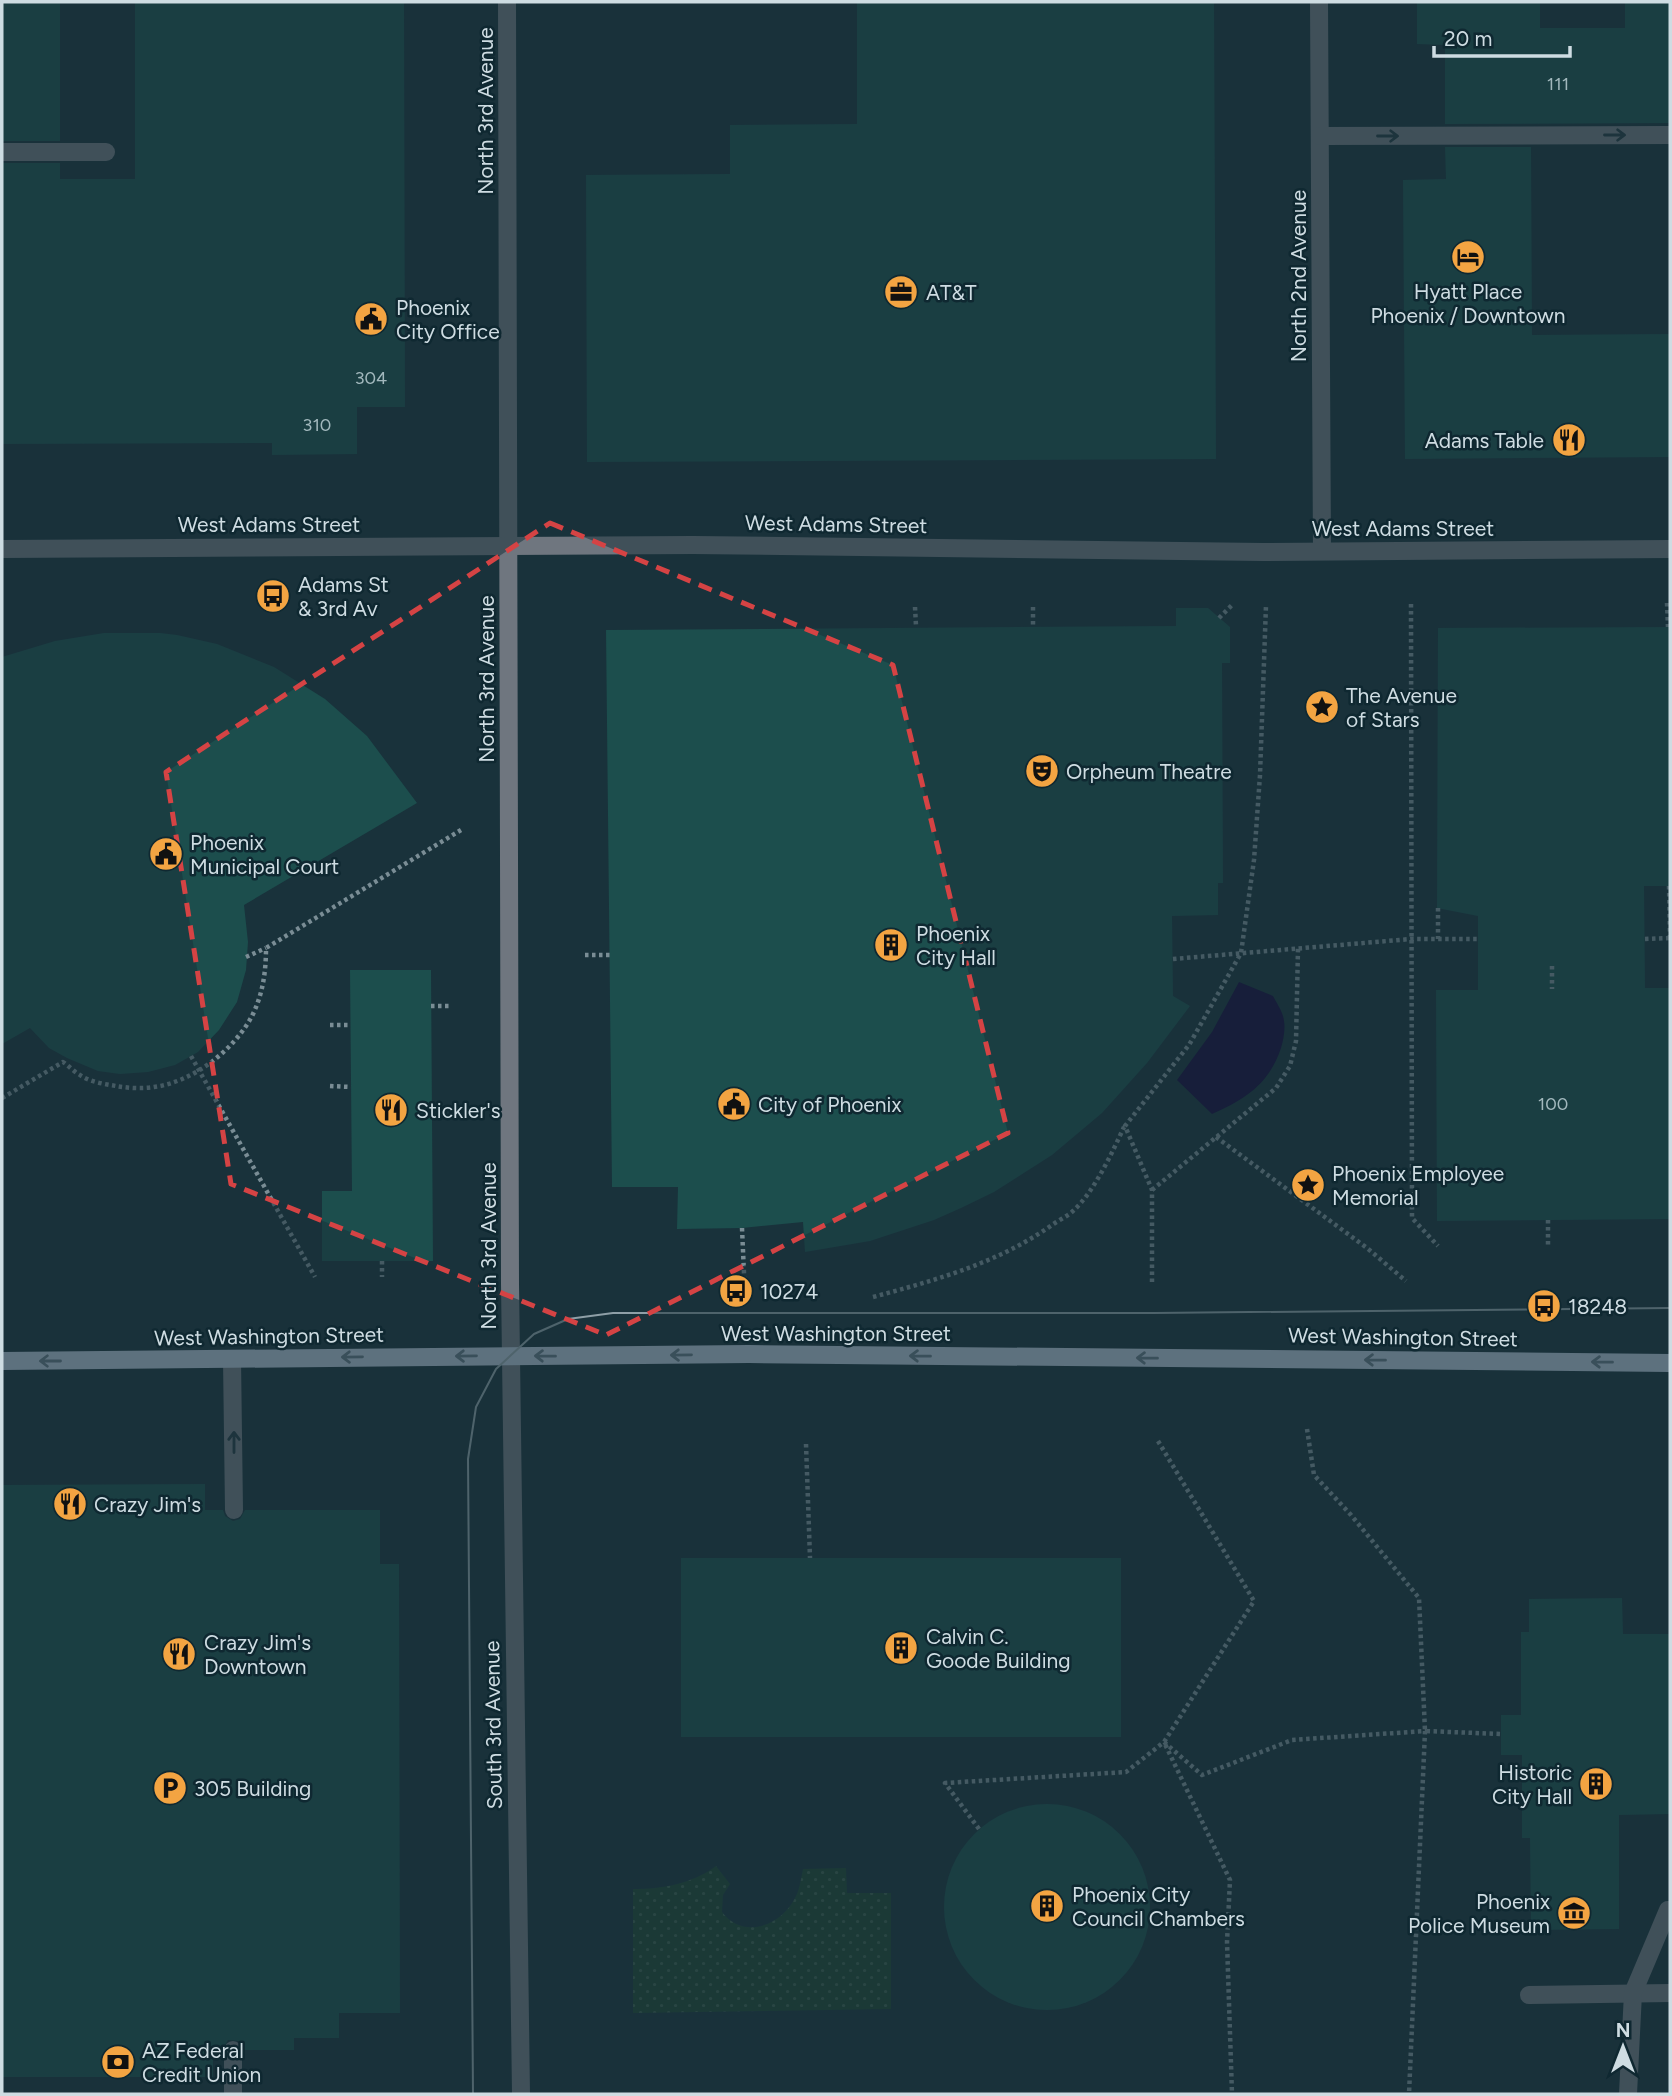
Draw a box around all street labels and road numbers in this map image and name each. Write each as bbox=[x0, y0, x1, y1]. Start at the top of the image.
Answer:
street label: North 3rd Avenue bbox=[473, 27, 498, 195]
street label: North 2nd Avenue bbox=[1286, 190, 1311, 362]
street label: West Adams Street bbox=[745, 510, 927, 538]
street label: West Adams Street bbox=[178, 512, 360, 537]
street label: West Adams Street bbox=[1312, 516, 1494, 541]
street label: North 3rd Avenue bbox=[474, 595, 499, 763]
street label: North 3rd Avenue bbox=[476, 1162, 501, 1330]
street label: West Washington Street bbox=[154, 1321, 384, 1351]
street label: West Washington Street bbox=[721, 1321, 951, 1346]
street label: West Washington Street bbox=[1288, 1322, 1518, 1352]
street label: South 3rd Avenue bbox=[479, 1640, 507, 1810]

